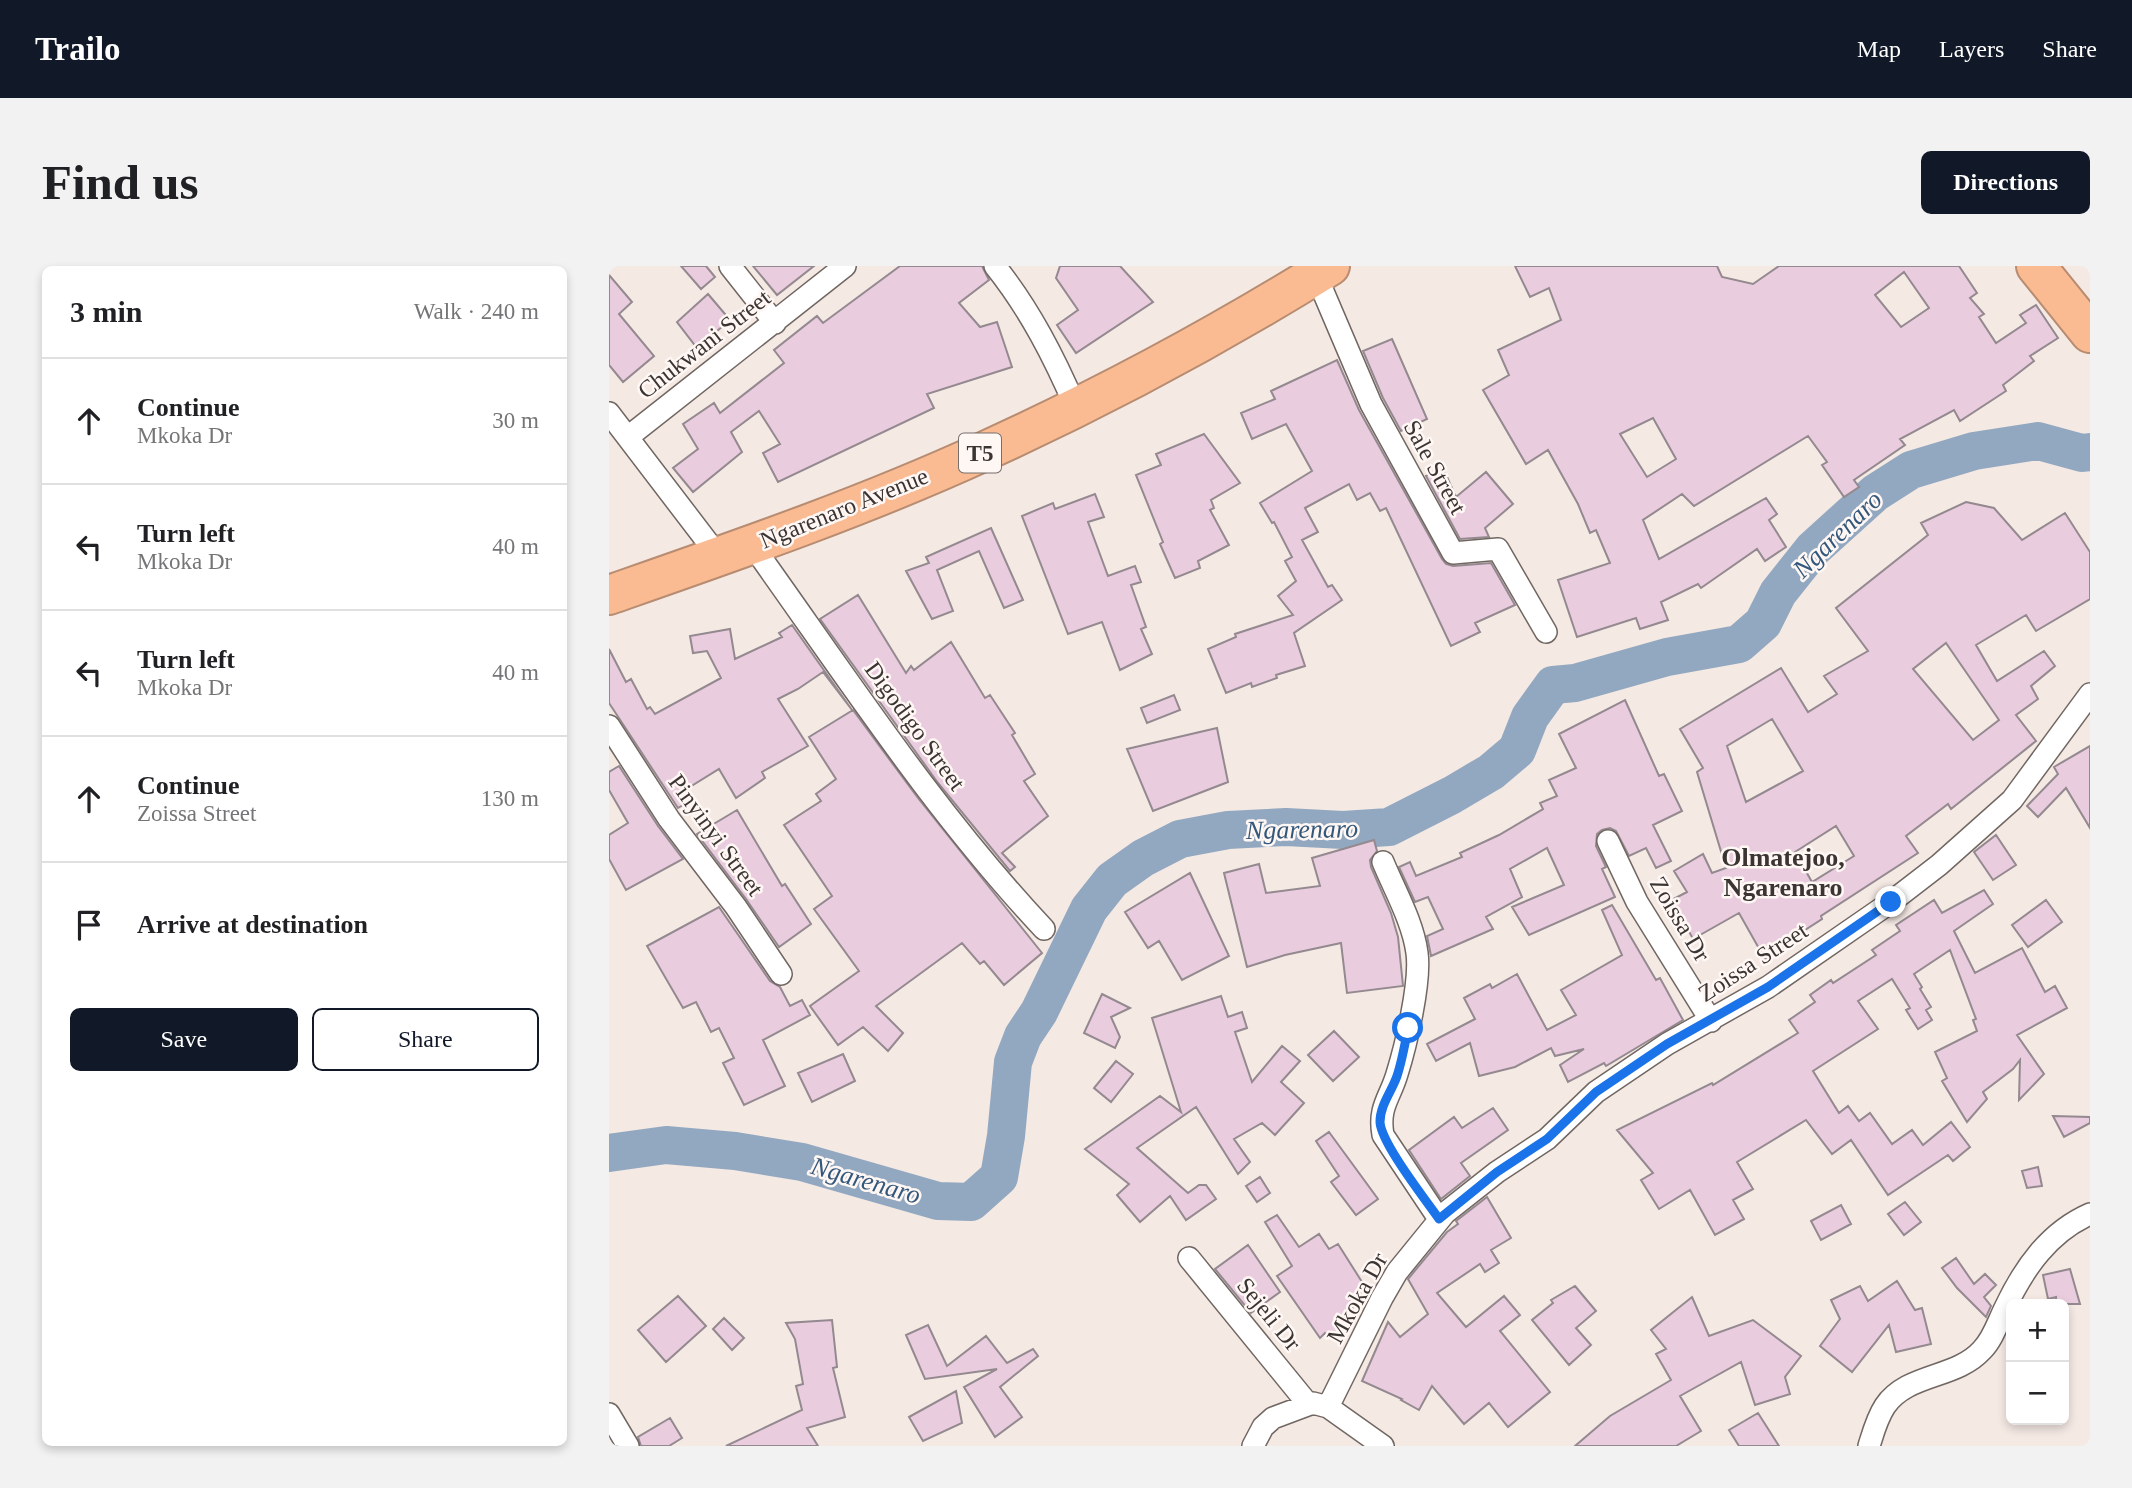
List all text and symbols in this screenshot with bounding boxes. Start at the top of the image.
text: Trailo [35,31,121,67]
text: Map [1857,36,1901,62]
text: Layers [1939,36,2004,62]
text: Share [2042,36,2097,62]
button: Directions [1921,151,2090,214]
text: Find us [42,155,199,210]
street label: Chukwani Street [633,284,776,404]
text: 3 min [70,295,143,328]
text: Walk · 240 m [414,299,539,324]
text: Continue [137,393,240,422]
icon: ahead [70,402,108,440]
text: 30 m [492,408,539,433]
street label: Sale Street [1399,416,1472,519]
text: Mkoka Dr [137,423,232,448]
road number: T5 [959,434,1001,472]
street label: Ngarenaro Avenue [756,462,932,554]
water label: Ngarenaro [1786,485,1888,584]
text: Turn left [137,519,235,548]
icon: left [70,528,108,566]
text: 40 m [492,534,539,559]
text: Mkoka Dr [137,549,232,574]
text: Turn left [137,645,235,674]
icon: left [70,654,108,692]
street label: Digodigo Street [860,657,971,796]
text: 40 m [492,660,539,685]
text: Mkoka Dr [137,675,232,700]
street label: Pinyinyi Street [663,769,769,901]
text: Continue [137,771,240,800]
icon: ahead [70,780,108,818]
text: 130 m [481,786,539,811]
text: Zoissa Street [137,801,256,826]
water label: Ngarenaro [1245,814,1358,845]
district label: Olmatejoo, Ngarenaro [1721,843,1845,902]
street label: Zoissa Dr [1645,872,1715,966]
route end [1875,886,1906,917]
icon: arrive [70,906,108,944]
text: Arrive at destination [137,910,368,939]
street label: Zoissa Street [1694,917,1813,1007]
button: Save [70,1008,298,1071]
button: Share [312,1008,539,1071]
route start [1392,1012,1423,1043]
water label: Ngarenaro [807,1151,924,1210]
street label: Mkoka Dr [1322,1248,1392,1348]
street label: Sejeli Dr [1232,1272,1306,1356]
map controls [2006,1299,2069,1425]
button: + [2006,1299,2069,1362]
button: − [2006,1362,2069,1425]

